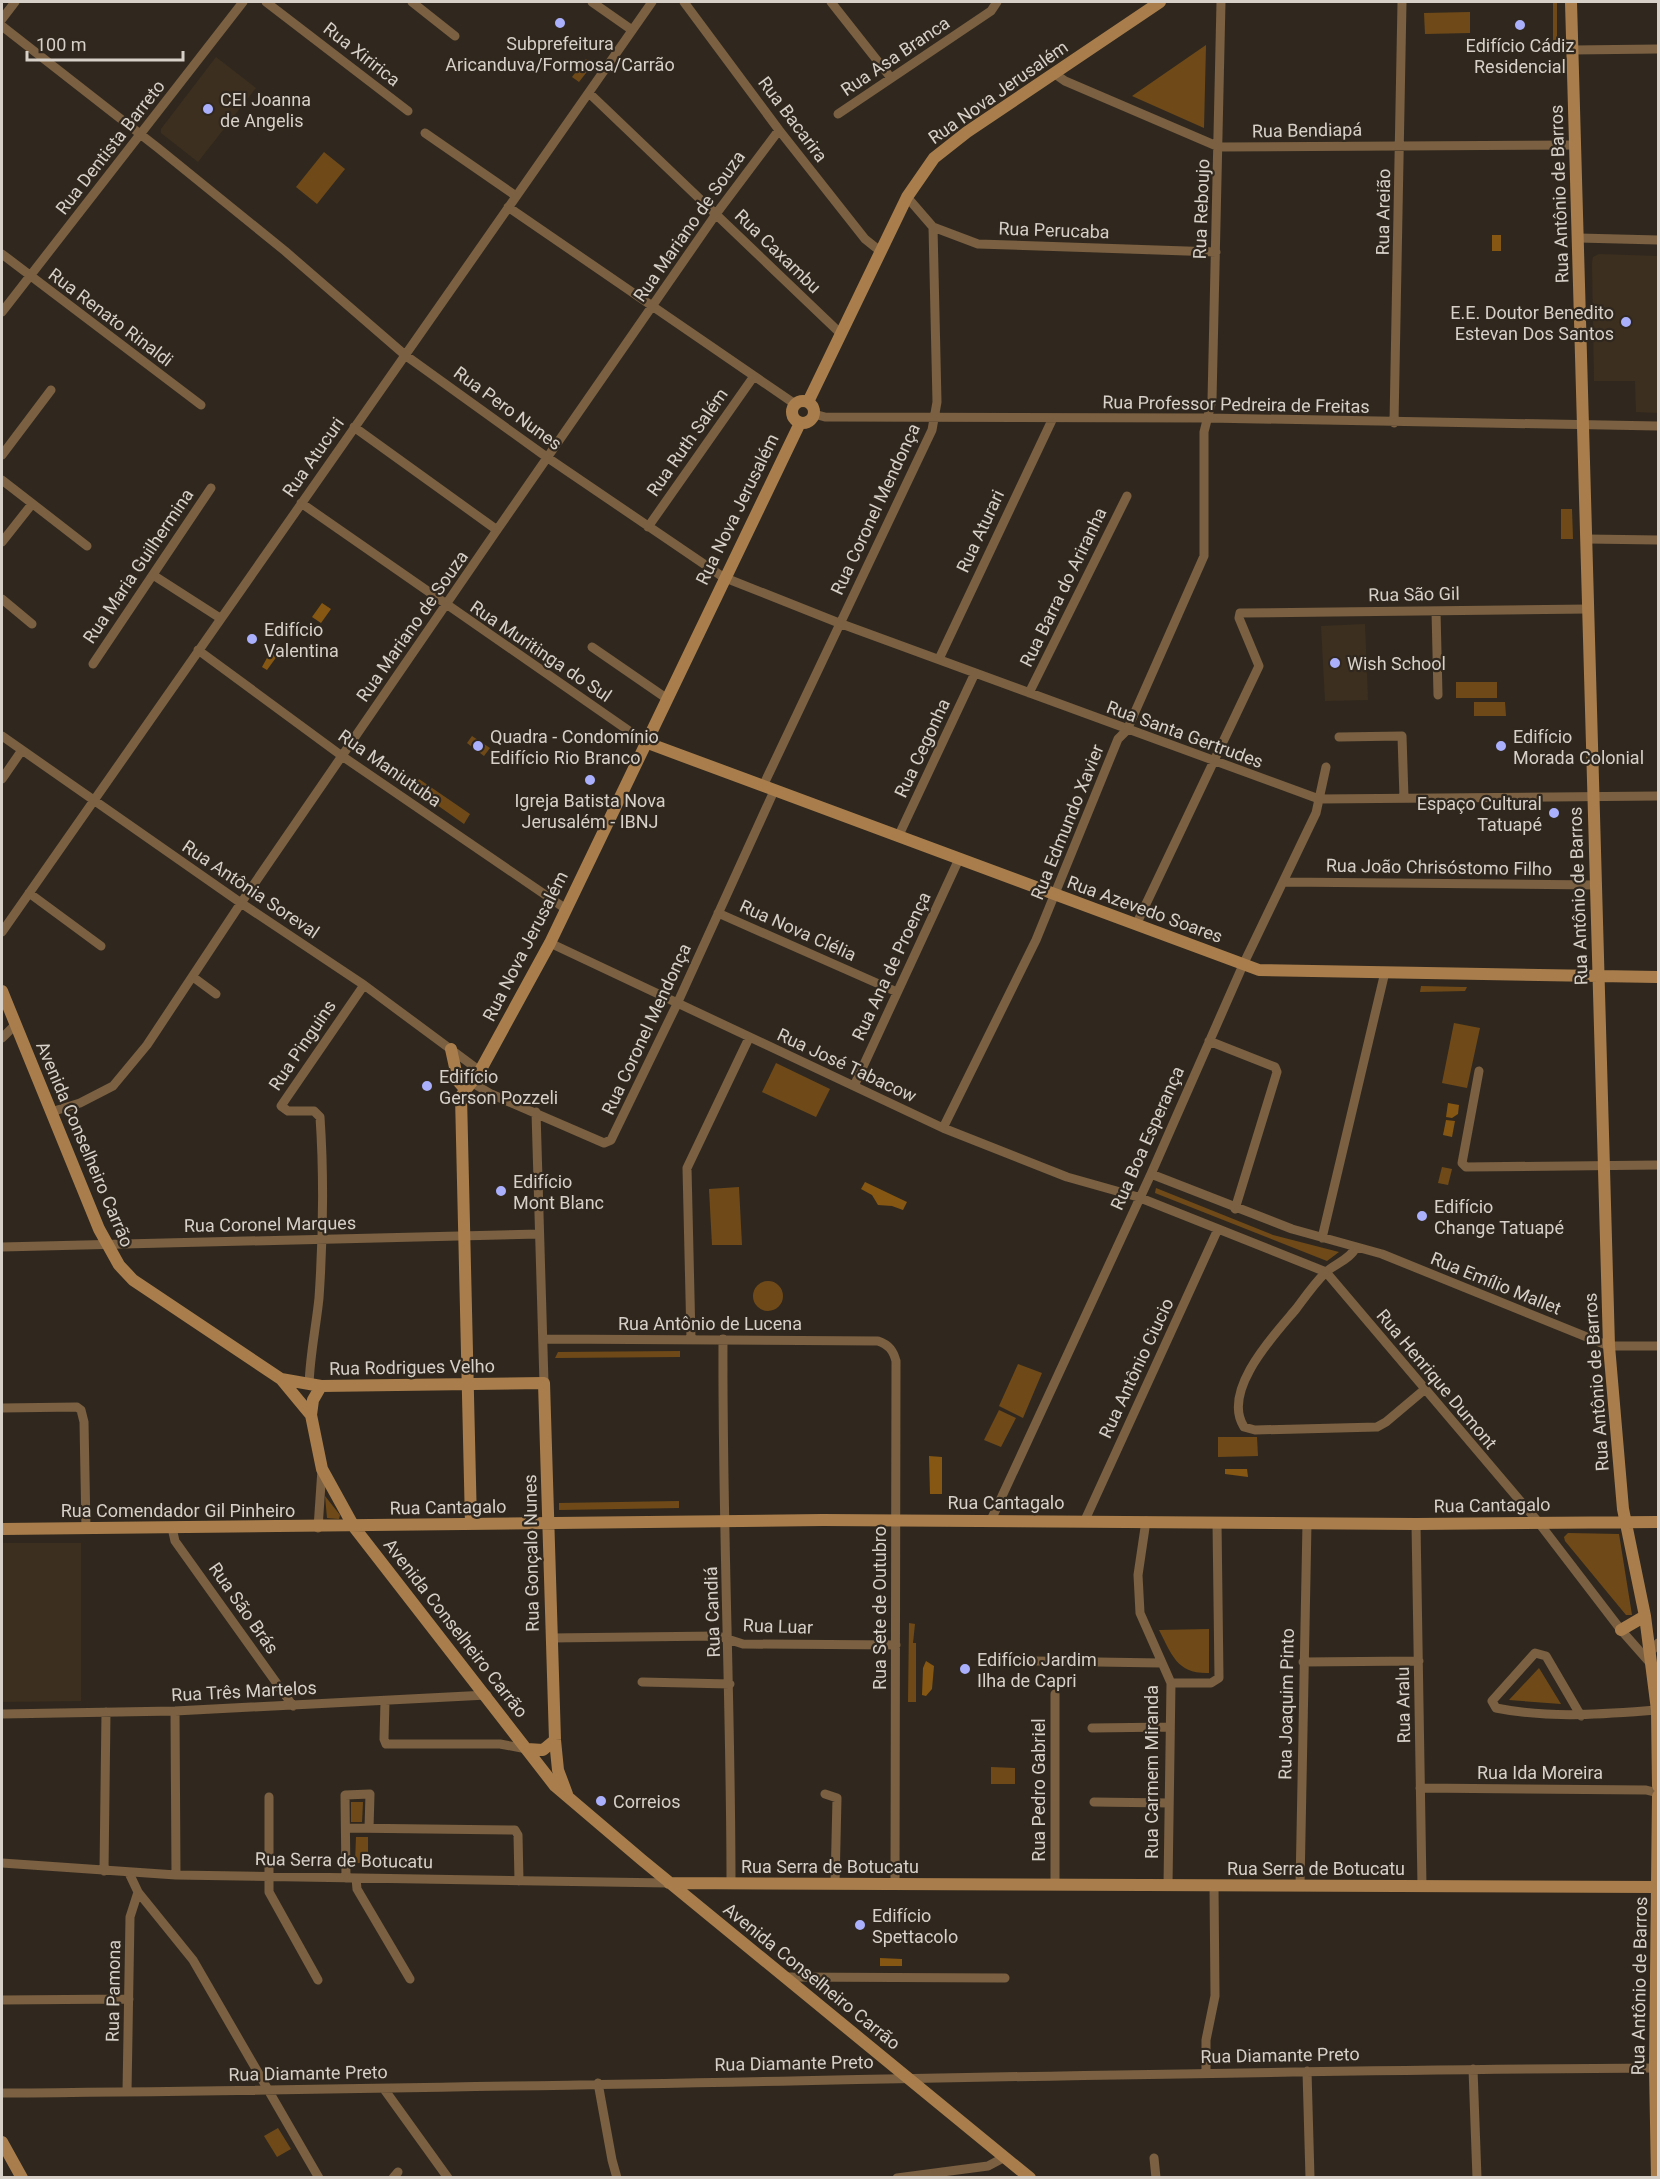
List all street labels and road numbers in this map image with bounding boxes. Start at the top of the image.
street label: Rua Asa Branca [837,12,953,100]
street label: Rua Xiririca [320,18,404,90]
street label: Rua Nova Jerusalém [924,36,1072,148]
street label: Rua Bacarira [754,72,832,166]
street label: Rua Dentista Barreto [51,76,169,218]
street label: Rua Antônio de Barros [1545,104,1573,284]
street label: Rua Bendiapá [1252,119,1362,141]
street label: Rua Mariano de Souza [629,146,749,306]
street label: Rua Reboujo [1189,158,1213,260]
street label: Rua Areião [1372,168,1394,256]
street label: Rua Caxambu [731,205,825,297]
street label: Rua Perucaba [998,218,1110,242]
street label: Rua Renato Rinaldi [45,263,177,371]
street label: Rua Pero Nunes [450,362,566,454]
street label: Rua Ruth Salém [642,384,732,500]
street label: Rua Professor Pedreira de Freitas [1102,391,1370,417]
street label: Rua Atucuri [278,413,348,501]
street label: Rua Coronel Mendonça [826,420,924,598]
street label: Rua Nova Jerusalém [691,430,783,588]
street label: Rua Maria Guilhermina [78,485,198,647]
street label: Rua Aturari [952,486,1008,576]
street label: Rua Barra do Ariranha [1015,504,1111,670]
street label: Rua Mariano de Souza [352,546,472,706]
street label: Rua São Gil [1368,583,1460,605]
street label: Rua Muritinga do Sul [466,596,616,706]
street label: Rua Cegonha [890,695,954,801]
street label: Rua Santa Gertrudes [1104,696,1266,772]
street label: Rua Maniutuba [335,725,445,811]
street label: Rua Edmundo Xavier [1026,741,1108,903]
street label: Rua Antônio de Barros [1564,806,1592,986]
street label: Rua Antônia Soreval [179,835,323,943]
street label: Rua João Chrisóstomo Filho [1326,855,1552,879]
street label: Rua Nova Jerusalém [478,868,572,1024]
street label: Rua Azevedo Soares [1064,871,1226,947]
street label: Rua Ana de Proença [847,888,935,1044]
street label: Rua Nova Clélia [737,895,859,965]
street label: Rua Coronel Mendonça [597,940,695,1118]
street label: Rua Pinguins [264,996,340,1094]
street label: Rua José Tabacow [774,1024,920,1107]
street label: Avenida Conselheiro Carrão [32,1038,138,1250]
street label: Rua Boa Esperança [1106,1063,1188,1213]
street label: Rua Coronel Marques [184,1212,356,1236]
street label: Rua Emílio Mallet [1428,1247,1564,1319]
street label: Rua Antônio de Barros [1579,1292,1613,1472]
street label: Rua Antônio Ciucio [1094,1295,1178,1441]
street label: Rua Henrique Dumont [1372,1305,1502,1453]
street label: Rua Antônio de Lucena [618,1313,802,1334]
street label: Rua Rodrigues Velho [329,1355,495,1379]
street label: Rua Gonçalo Nunes [519,1474,543,1632]
street label: Rua Cantagalo [948,1492,1064,1513]
street label: Rua Cantagalo [1433,1493,1551,1517]
street label: Rua Cantagalo [389,1495,507,1519]
street label: Rua Comendador Gil Pinheiro [61,1500,295,1521]
street label: Rua Sete de Outubro [869,1526,890,1690]
street label: Avenida Conselheiro Carrão [380,1534,532,1722]
street label: Rua São Brás [205,1558,283,1658]
street label: Rua Candiá [700,1566,724,1658]
street label: Rua Luar [742,1614,814,1638]
street label: Rua Joaquim Pinto [1274,1628,1298,1780]
street label: Rua Aralu [1392,1666,1414,1744]
street label: Rua Três Martelos [171,1677,317,1705]
street label: Rua Carmem Miranda [1141,1685,1162,1859]
street label: Rua Pedro Gabriel [1028,1718,1049,1862]
street label: Rua Ida Moreira [1477,1762,1603,1783]
street label: Rua Serra de Botucatu [255,1848,433,1872]
street label: Rua Serra de Botucatu [741,1856,919,1877]
street label: Rua Serra de Botucatu [1227,1858,1405,1879]
street label: Rua Antônio de Barros [1627,1896,1651,2076]
street label: Avenida Conselheiro Carrão [719,1898,905,2054]
street label: Rua Pamona [102,1940,124,2042]
street label: Rua Diamante Preto [1200,2043,1360,2067]
street label: Rua Diamante Preto [714,2051,874,2075]
street label: Rua Diamante Preto [228,2061,388,2085]

